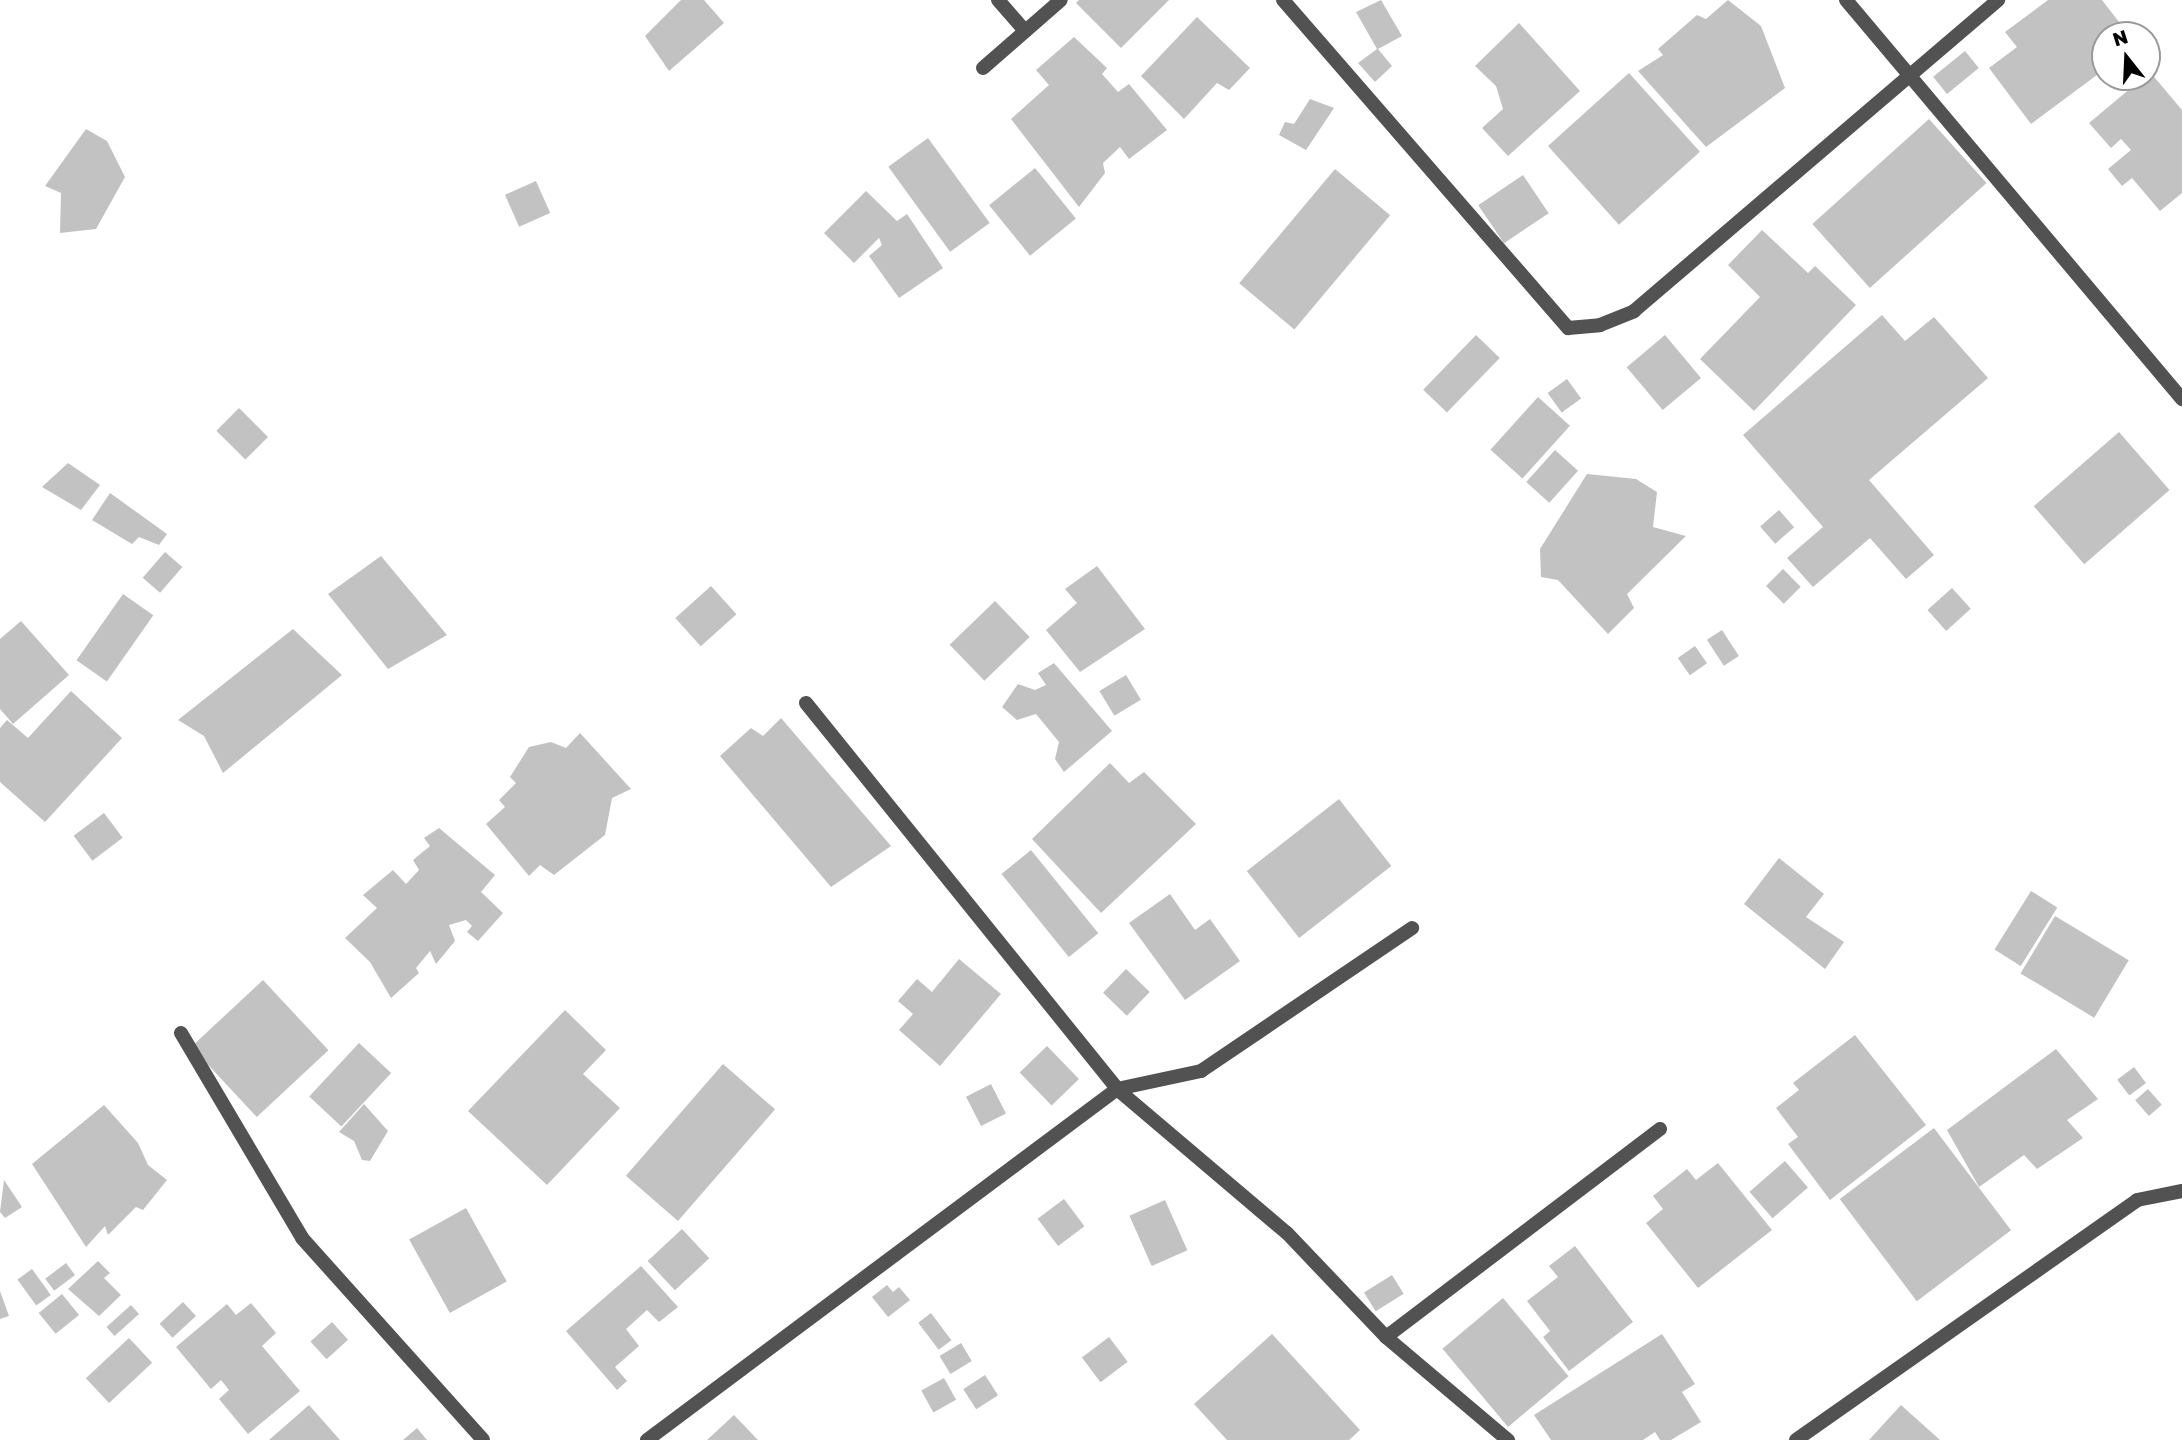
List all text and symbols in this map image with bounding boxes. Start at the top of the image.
north arrow [2091,21,2161,91]
text: N [2110,24,2130,51]

